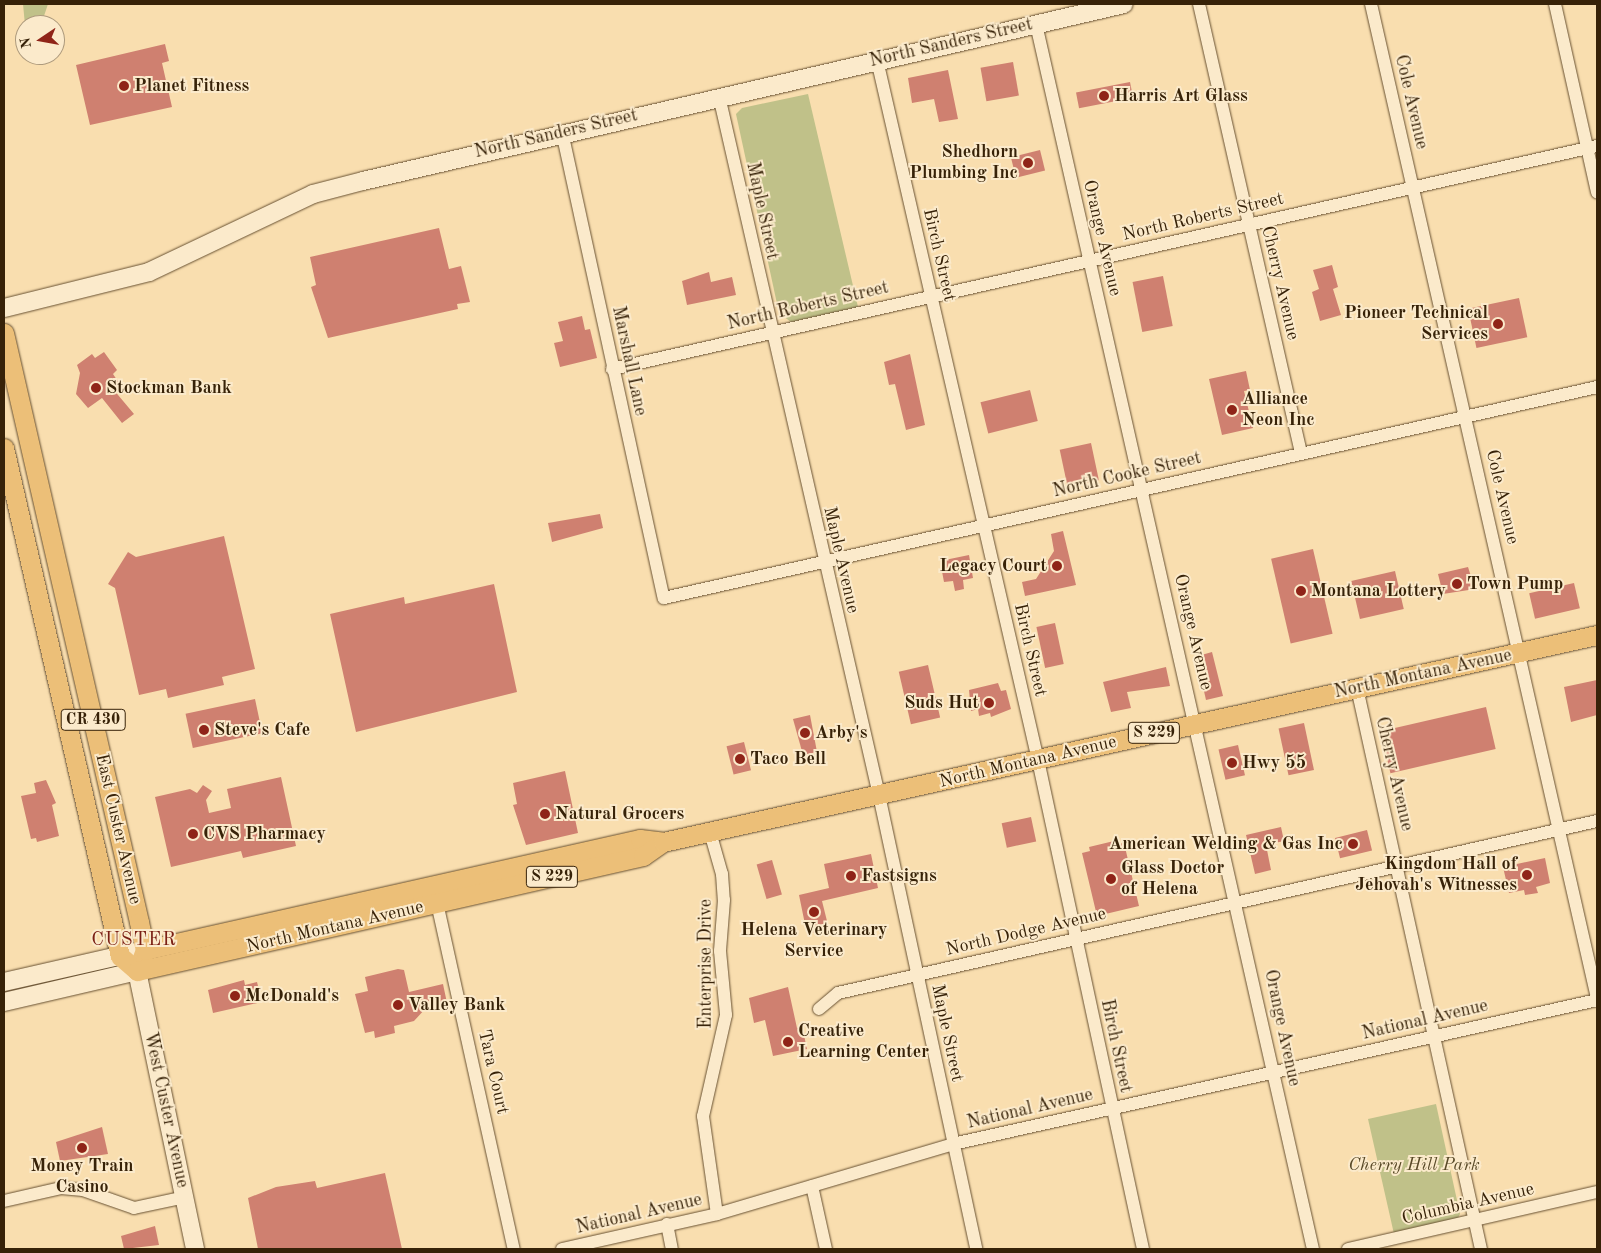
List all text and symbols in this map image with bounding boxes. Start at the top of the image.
street label: North Sanders Street [867,14,1035,72]
north arrow [15,15,65,65]
text: N [18,36,34,50]
street label: Cole Avenue [1390,53,1432,151]
place label: Planet Fitness [134,75,249,97]
marker: Planet Fitness [118,80,130,92]
place label: Harris Art Glass [1114,85,1248,107]
marker: Harris Art Glass [1098,90,1110,102]
street label: North Sanders Street [472,105,640,163]
place label: Shedhorn Plumbing Inc [909,142,1018,184]
marker: Shedhorn Plumbing Inc [1022,157,1034,169]
street label: Maple Street [741,160,783,262]
street label: Orange Avenue [1078,178,1126,298]
street label: North Roberts Street [1120,188,1286,246]
street label: Birch Street [918,206,960,304]
street label: Cherry Avenue [1256,224,1304,342]
street label: North Roberts Street [725,277,891,335]
place label: Pioneer Technical Services [1344,303,1488,346]
street label: Marshall Lane [607,304,651,418]
marker: Pioneer Technical Services [1492,318,1504,330]
place label: Stockman Bank [106,377,232,399]
marker: Stockman Bank [90,382,102,394]
place label: Alliance Neon Inc [1242,389,1315,432]
marker: Alliance Neon Inc [1226,404,1238,416]
street label: North Cooke Street [1051,447,1203,503]
street label: Cole Avenue [1481,448,1523,546]
street label: Maple Avenue [818,505,864,615]
place label: Legacy Court [939,555,1047,577]
marker: Legacy Court [1051,560,1063,572]
street label: Orange Avenue [1169,572,1217,692]
place label: Town Pump [1467,573,1563,595]
marker: Town Pump [1451,578,1463,590]
place label: Montana Lottery [1311,580,1446,602]
marker: Montana Lottery [1295,585,1307,597]
street label: Birch Street [1009,601,1051,699]
street label: North Montana Avenue [1332,645,1514,703]
place label: Suds Hut [904,692,979,714]
marker: Suds Hut [983,697,995,709]
road number: CR 430 [61,706,126,734]
street label: Cherry Avenue [1370,715,1418,833]
place label: Steve's Cafe [214,719,310,741]
road number: S 229 [1128,720,1180,746]
place label: Arby's [815,722,867,744]
marker: Steve's Cafe [198,724,210,736]
marker: Arby's [799,727,811,739]
street label: North Montana Avenue [937,731,1119,793]
place label: Taco Bell [750,748,826,770]
street label: East Custer Avenue [90,751,146,907]
place label: Hwy 55 [1242,752,1306,774]
marker: Taco Bell [734,753,746,765]
marker: Hwy 55 [1226,757,1238,769]
place label: Natural Grocers [555,803,684,825]
marker: Natural Grocers [539,808,551,820]
place label: CVS Pharmacy [203,823,326,845]
marker: CVS Pharmacy [187,828,199,840]
place label: American Welding & Gas Inc [1109,833,1343,855]
marker: American Welding & Gas Inc [1347,838,1359,850]
place label: Kingdom Hall of Jehovah's Witnesses [1355,854,1517,896]
place label: Glass Doctor of Helena [1121,858,1224,901]
road number: S 229 [526,864,578,890]
place label: Fastsigns [861,865,937,887]
marker: Kingdom Hall of Jehovah's Witnesses [1521,869,1533,881]
marker: Fastsigns [845,870,857,882]
marker: Glass Doctor of Helena [1105,873,1117,885]
street label: North Montana Avenue [244,896,426,958]
street label: Enterprise Drive [695,899,717,1029]
street label: North Dodge Avenue [944,903,1108,961]
marker: Helena Veterinary Service [808,906,820,918]
place label: Helena Veterinary Service [741,920,887,962]
district label: CUSTER [90,930,178,952]
street label: Orange Avenue [1259,968,1305,1088]
street label: Maple Street [926,982,968,1084]
place label: McDonald's [245,985,339,1007]
marker: McDonald's [229,990,241,1002]
place label: Valley Bank [408,994,505,1016]
street label: National Avenue [1360,995,1490,1045]
street label: Birch Street [1096,997,1136,1095]
marker: Valley Bank [392,999,404,1011]
place label: Creative Learning Center [798,1021,929,1064]
street label: Tara Court [473,1027,513,1117]
street label: West Custer Avenue [139,1030,193,1190]
marker: Creative Learning Center [782,1036,794,1048]
street label: National Avenue [965,1084,1095,1134]
marker: Money Train Casino [76,1142,88,1154]
park label: Cherry Hill Park [1348,1154,1480,1176]
place label: Money Train Casino [30,1156,134,1198]
street label: Columbia Avenue [1400,1178,1536,1230]
street label: National Avenue [574,1189,704,1239]

